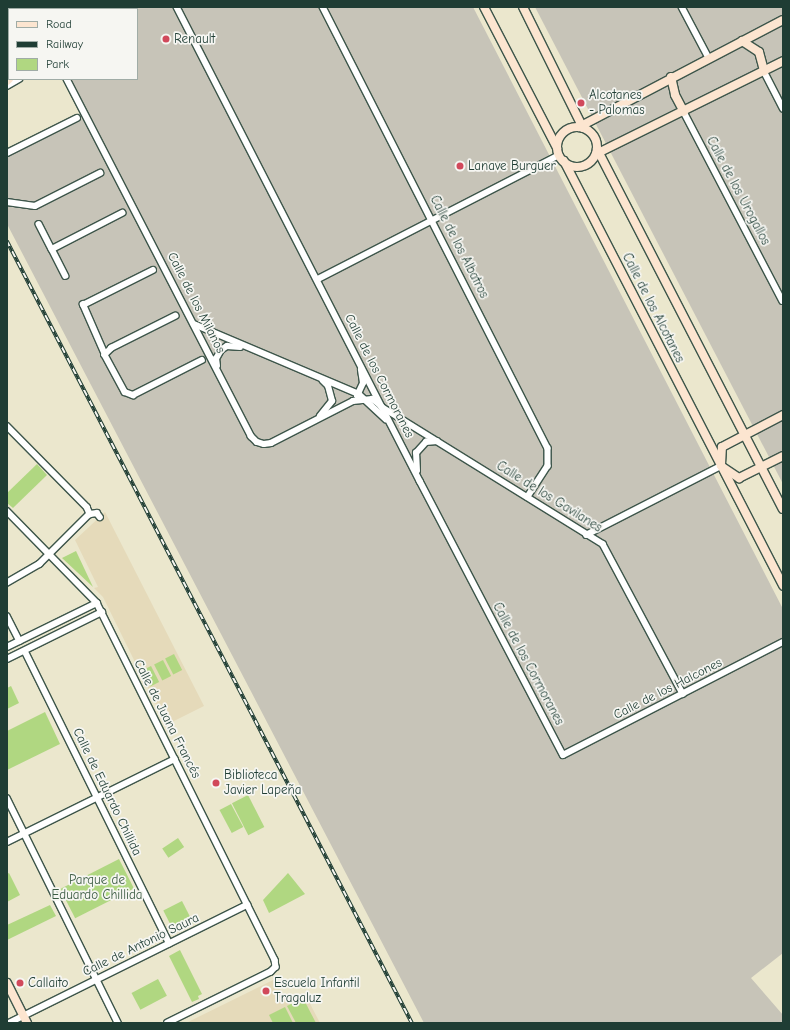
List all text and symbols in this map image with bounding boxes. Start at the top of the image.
legend [8,8,138,80]
text: Road [46,17,72,31]
place label: Renault [174,31,215,47]
marker: Renault [161,34,171,44]
text: Railway [46,37,83,51]
text: Park [46,57,69,71]
place label: Alcotanes - Palomas [589,88,645,119]
marker: Alcotanes - Palomas [576,98,586,108]
street label: Calle de los Urogallos [703,134,773,248]
place label: Lanave Burguer [468,158,556,174]
marker: Lanave Burguer [455,161,465,171]
street label: Calle de los Albatros [426,193,492,301]
street label: Calle de los Milanos [164,250,228,356]
street label: Calle de los Alcotanes [619,251,687,365]
street label: Calle de los Cormoranes [341,312,417,440]
street label: Calle de los Gavilanes [493,458,605,536]
street label: Calle de los Cormoranes [489,600,567,728]
street label: Calle de los Halcones [611,655,725,723]
street label: Calle de Juana Francés [130,657,204,781]
street label: Calle de Eduardo Chillida [69,726,145,858]
place label: Biblioteca Javier Lapeña [224,768,301,799]
marker: Biblioteca Javier Lapeña [211,778,221,788]
park label: Parque de Eduardo Chillida [51,873,143,904]
street label: Calle de Antonio Saura [80,910,202,980]
place label: Callaito [28,975,68,991]
place label: Escuela Infantil Tragaluz [274,976,360,1007]
marker: Callaito [15,978,25,988]
marker: Escuela Infantil Tragaluz [261,986,271,996]

